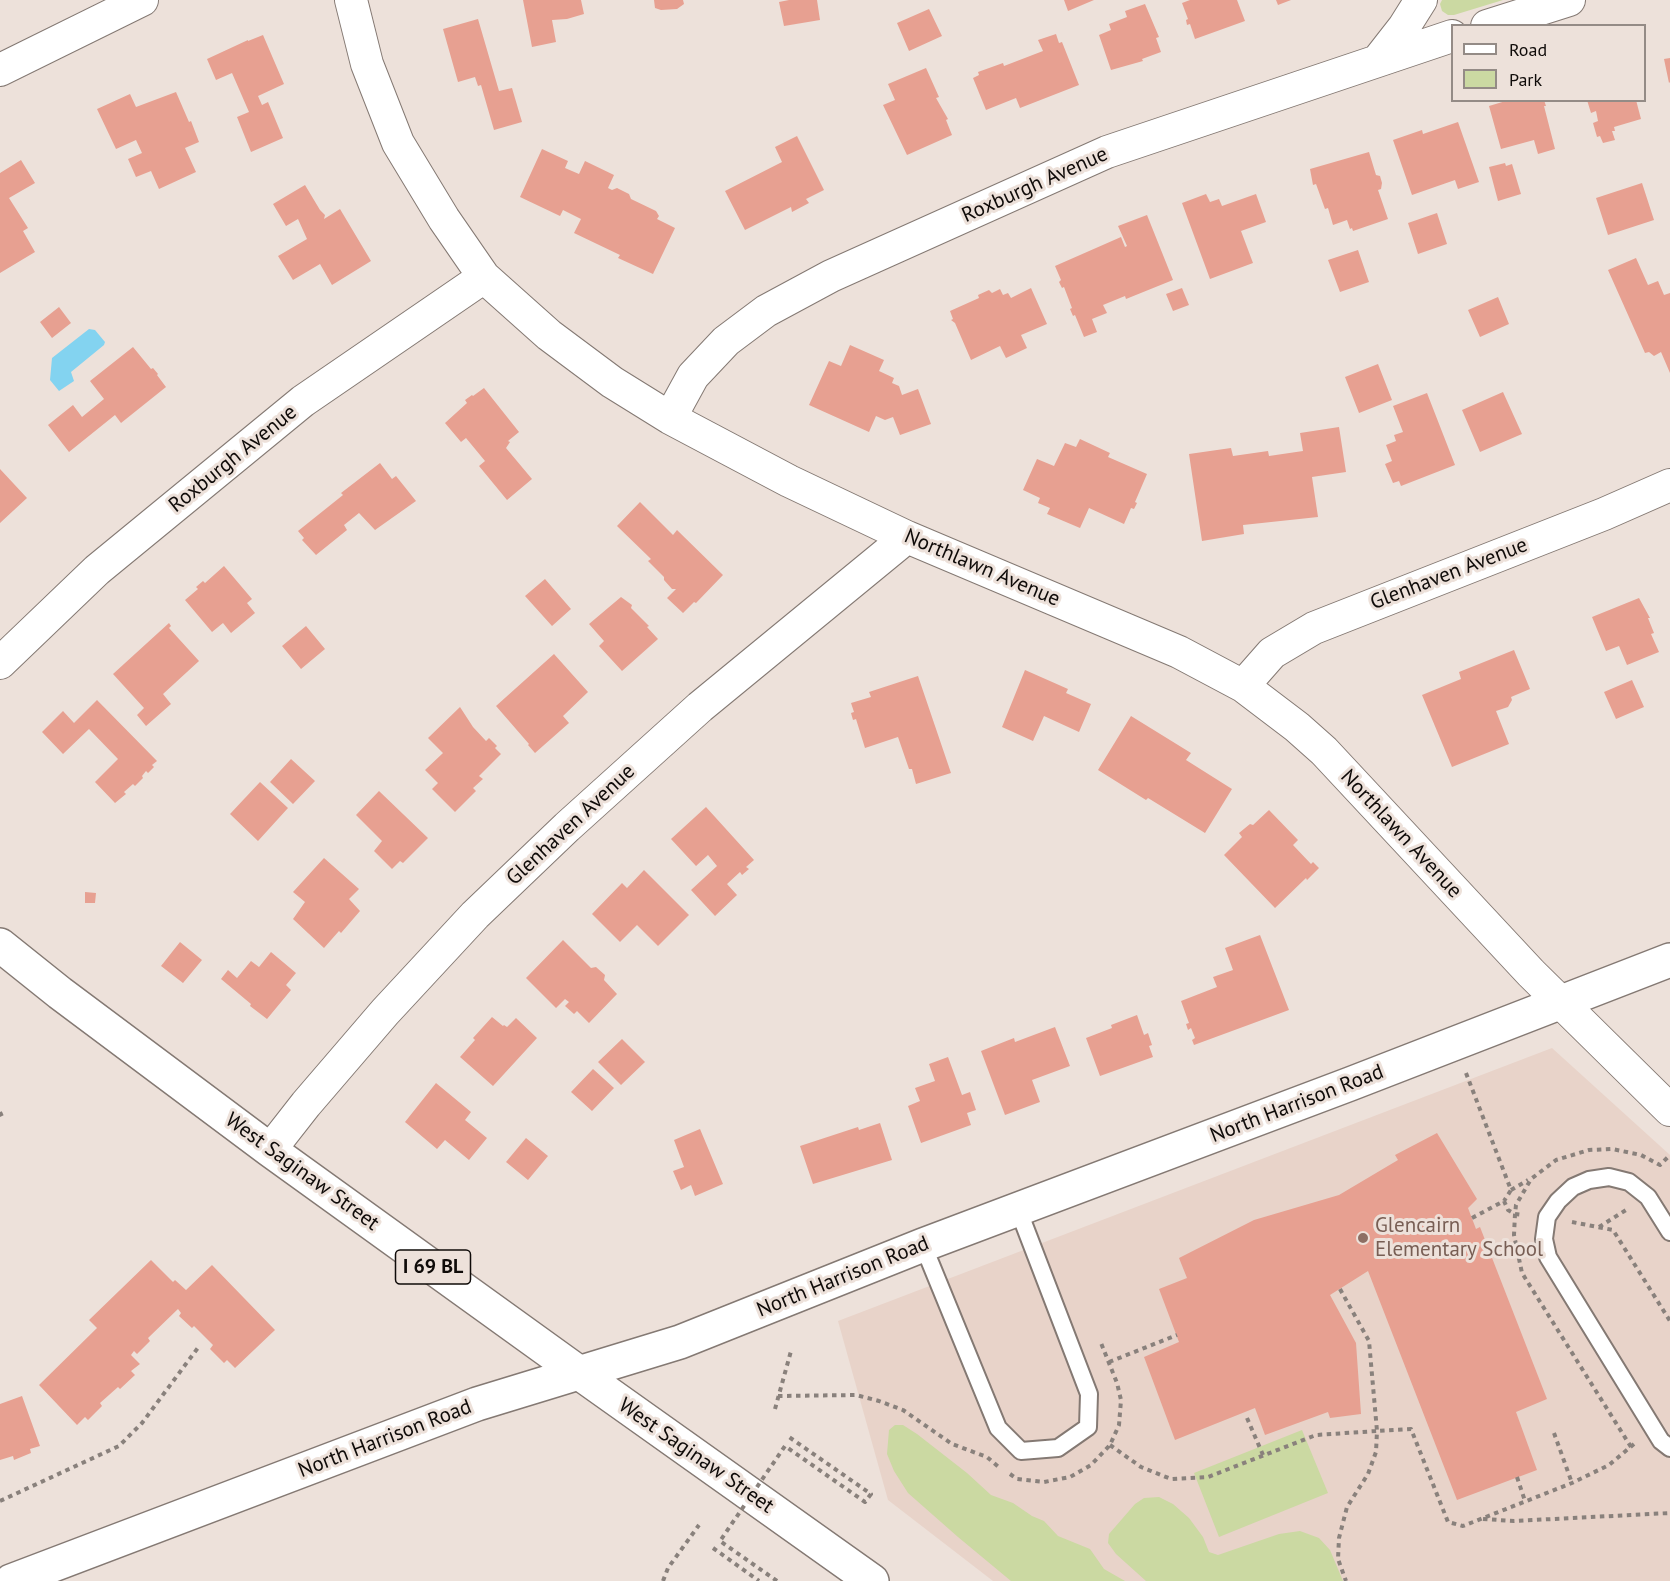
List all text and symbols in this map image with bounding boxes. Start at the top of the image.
legend [1451,24,1646,102]
text: Road [1509,38,1547,61]
text: Park [1509,68,1542,91]
street label: Roxburgh Avenue [958,142,1112,228]
street label: Roxburgh Avenue [164,400,302,518]
street label: Northlawn Avenue [900,524,1064,612]
street label: Glenhaven Avenue [1367,532,1531,616]
street label: Glenhaven Avenue [502,759,640,891]
street label: Northlawn Avenue [1335,765,1467,903]
street label: North Harrison Road [1207,1059,1387,1149]
street label: West Saginaw Street [220,1108,384,1236]
place label: Glencairn Elementary School [1375,1213,1543,1263]
street label: North Harrison Road [753,1231,933,1323]
marker: Glencairn Elementary School [1356,1231,1370,1245]
road number: I 69 BL [396,1250,470,1284]
street label: West Saginaw Street [613,1393,779,1519]
street label: North Harrison Road [295,1394,475,1484]

